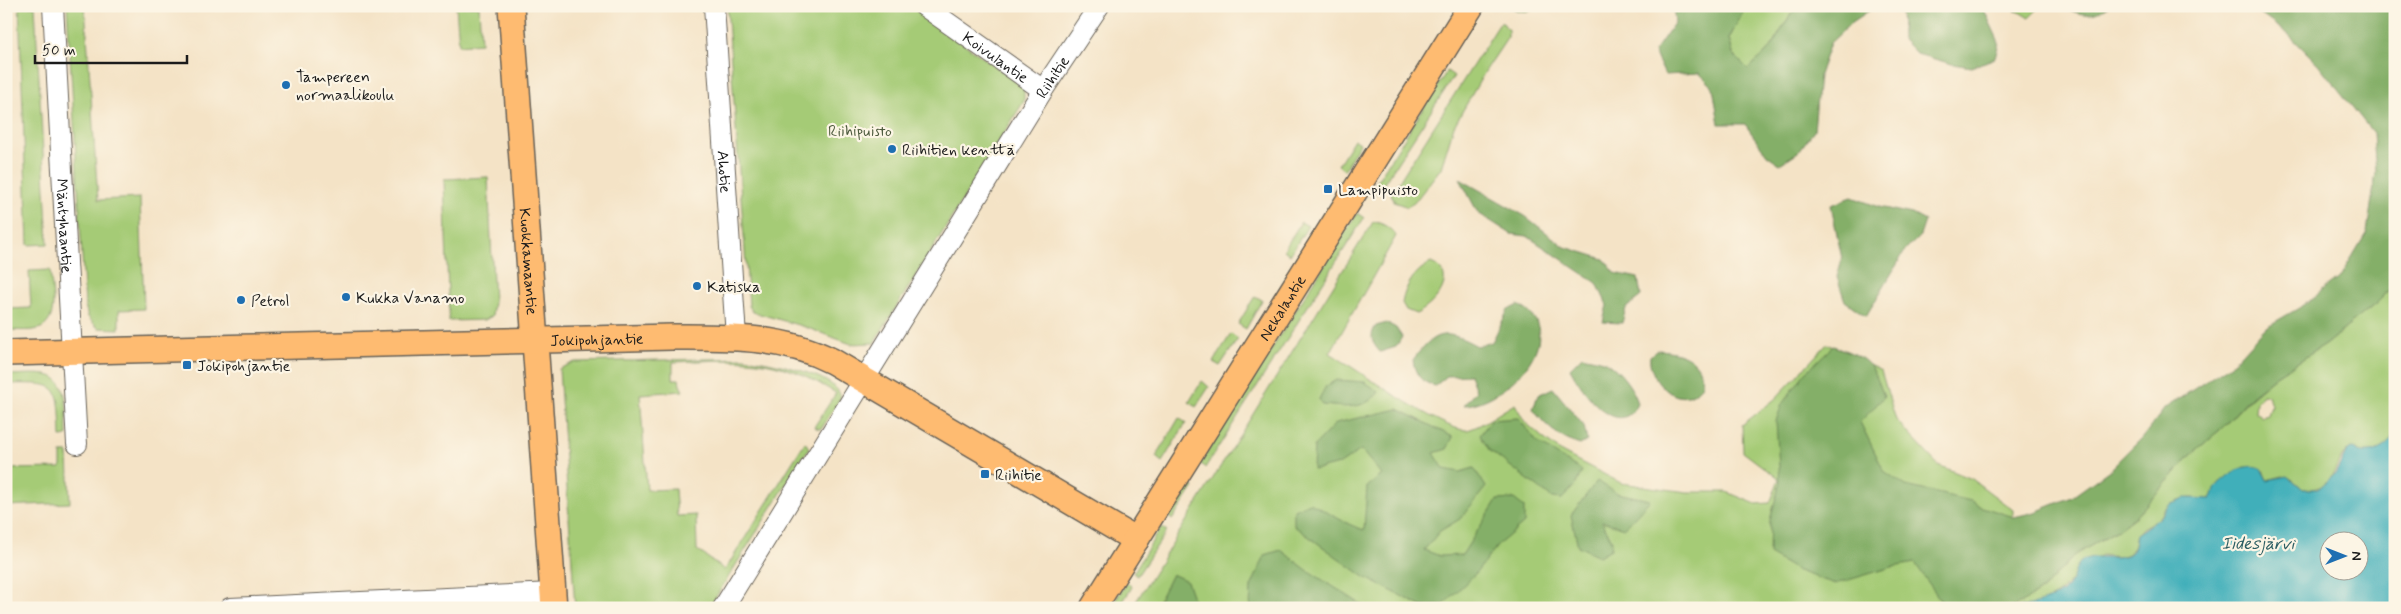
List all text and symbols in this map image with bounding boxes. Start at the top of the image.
street label: Koivulantie [958,27,1032,89]
scale bar [35,32,188,64]
text: 50 m [42,41,76,61]
street label: Riihitie [1031,52,1075,103]
place label: Tampereen normaalikoulu [296,67,395,106]
marker: Tampereen normaalikoulu [280,79,292,91]
park label: Riihipuisto [828,121,892,142]
place label: Riihitien kenttä [902,140,1015,161]
marker: Riihitien kenttä [886,143,898,155]
street label: Ahotie [712,150,735,194]
street label: Mäntyhaantie [50,178,77,274]
place label: Lampipuisto [1338,180,1418,201]
marker: Lampipuisto [1322,183,1334,195]
street label: Kuokkamaantie [513,207,542,316]
street label: Nekalantie [1254,271,1312,345]
place label: Katiska [707,277,761,298]
marker: Katiska [691,280,703,292]
place label: Kukka Vanamo [356,288,465,309]
place label: Petrol [251,291,289,312]
marker: Kukka Vanamo [340,291,352,303]
marker: Petrol [235,294,247,306]
street label: Jokipohjantie [550,329,644,352]
place label: Jokipohjantie [197,356,290,377]
marker: Jokipohjantie [181,359,193,371]
place label: Riihitie [995,465,1042,486]
marker: Riihitie [979,468,991,480]
water label: Iidesjärvi [2221,532,2297,556]
north arrow [2318,532,2368,582]
text: N [2347,551,2365,561]

